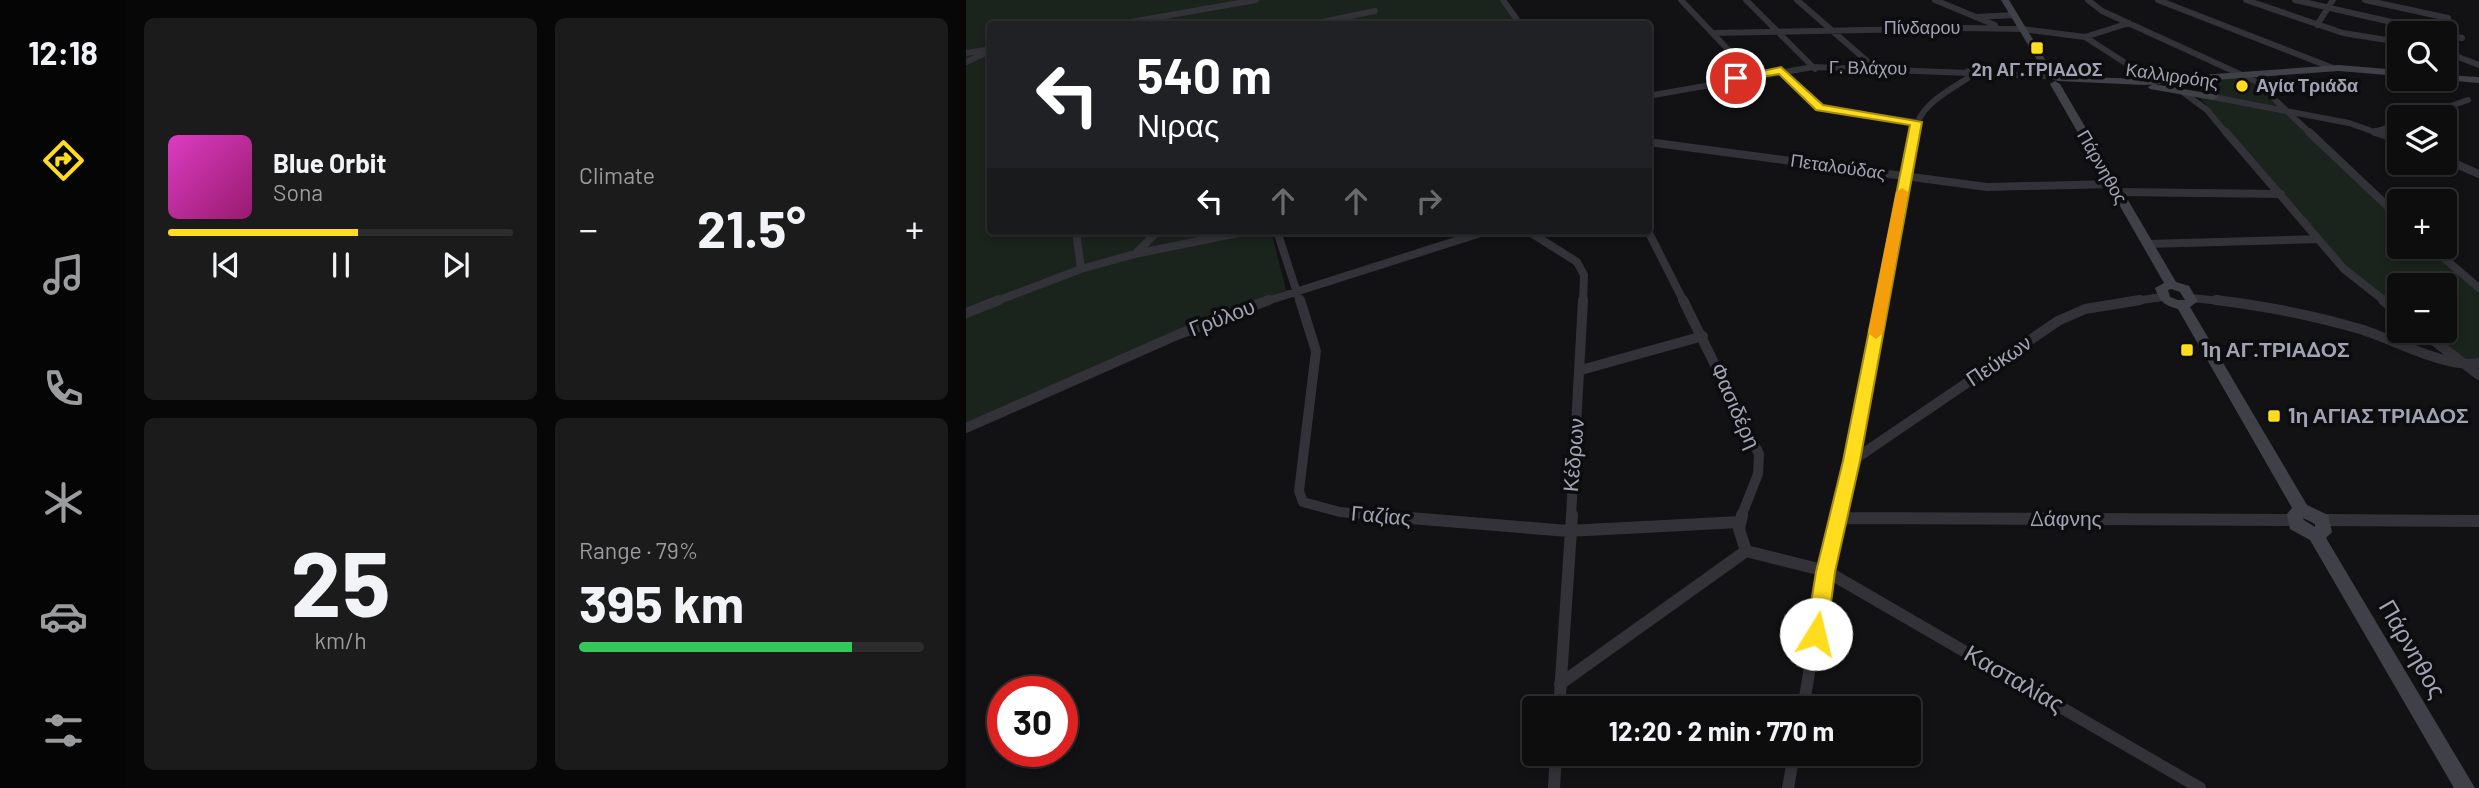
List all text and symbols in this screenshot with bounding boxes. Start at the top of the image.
street label: Πίνδαρου [1884,16,1960,38]
map controls [2387,21,2457,343]
button: search [2387,21,2457,91]
text: 12:18 [28,33,98,71]
marker: 2η ΑΓ.ΤΡΙΑΔΟΣ [2029,40,2045,56]
text: 540 m [1137,45,1272,104]
pin [1706,48,1766,108]
icon: left [1022,49,1113,140]
street label: Γ. Βλάχου [1829,55,1907,79]
place label: 2η ΑΓ.ΤΡΙΑΔΟΣ [1971,58,2103,80]
street label: Καλλιρρόης [2124,58,2220,92]
icon: arrive [1717,59,1755,97]
place label: Αγία Τριάδα [2256,74,2358,96]
marker: Αγία Τριάδα [2234,78,2250,94]
text: Νιρας [1137,105,1219,143]
button: layers [2387,105,2457,175]
street label: Πάρνηθος [2073,126,2133,208]
icon: directions [39,136,88,185]
text: Blue Orbit [273,147,386,178]
street label: Πεταλούδας [1789,148,1888,184]
text: Climate [579,161,655,189]
text: Sona [273,178,323,206]
icon: left [1191,182,1229,220]
icon: ahead [1264,182,1302,220]
icon: ahead [1337,182,1375,220]
icon: right [1410,182,1448,220]
button: + [2387,189,2457,259]
text: 21.5° [697,196,806,258]
text: − [579,205,598,251]
text: + [905,205,924,251]
icon: previous [207,246,245,284]
icon: pause [322,246,360,284]
icon: next [437,246,475,284]
icon: music [39,250,88,299]
button: − [2387,273,2457,343]
street label: Γρύλου [1185,293,1258,341]
street label: Πεύκων [1961,329,2035,391]
place label: 1η ΑΓ.ΤΡΙΑΔΟΣ [2201,336,2350,361]
marker: 1η ΑΓ.ΤΡΙΑΔΟΣ [2179,342,2195,358]
street label: Φασιδέρη [1706,359,1766,452]
icon: phone [39,364,88,413]
place label: 1η ΑΓΙΑΣ ΤΡΙΑΔΟΣ [2288,402,2469,427]
marker: 1η ΑΓΙΑΣ ΤΡΙΑΔΟΣ [2266,408,2282,424]
street label: Κέδρων [1557,417,1588,493]
icon: climate [39,478,88,527]
street label: Γαζίας [1350,499,1412,530]
street label: Δάφνης [2030,505,2102,530]
text: 25 [290,526,391,635]
text: Range · 79% [579,536,698,564]
text: 395 km [579,571,744,633]
icon: car [39,592,88,641]
street label: Πάρνηθος [2374,594,2453,702]
position arrow [1779,597,1853,671]
text: km/h [314,626,367,654]
street label: Κασταλίας [1960,638,2070,718]
speed limit sign: 30 [987,676,1078,767]
icon: filters [39,706,88,755]
text: 12:20 · 2 min · 770 m [1609,715,1834,746]

